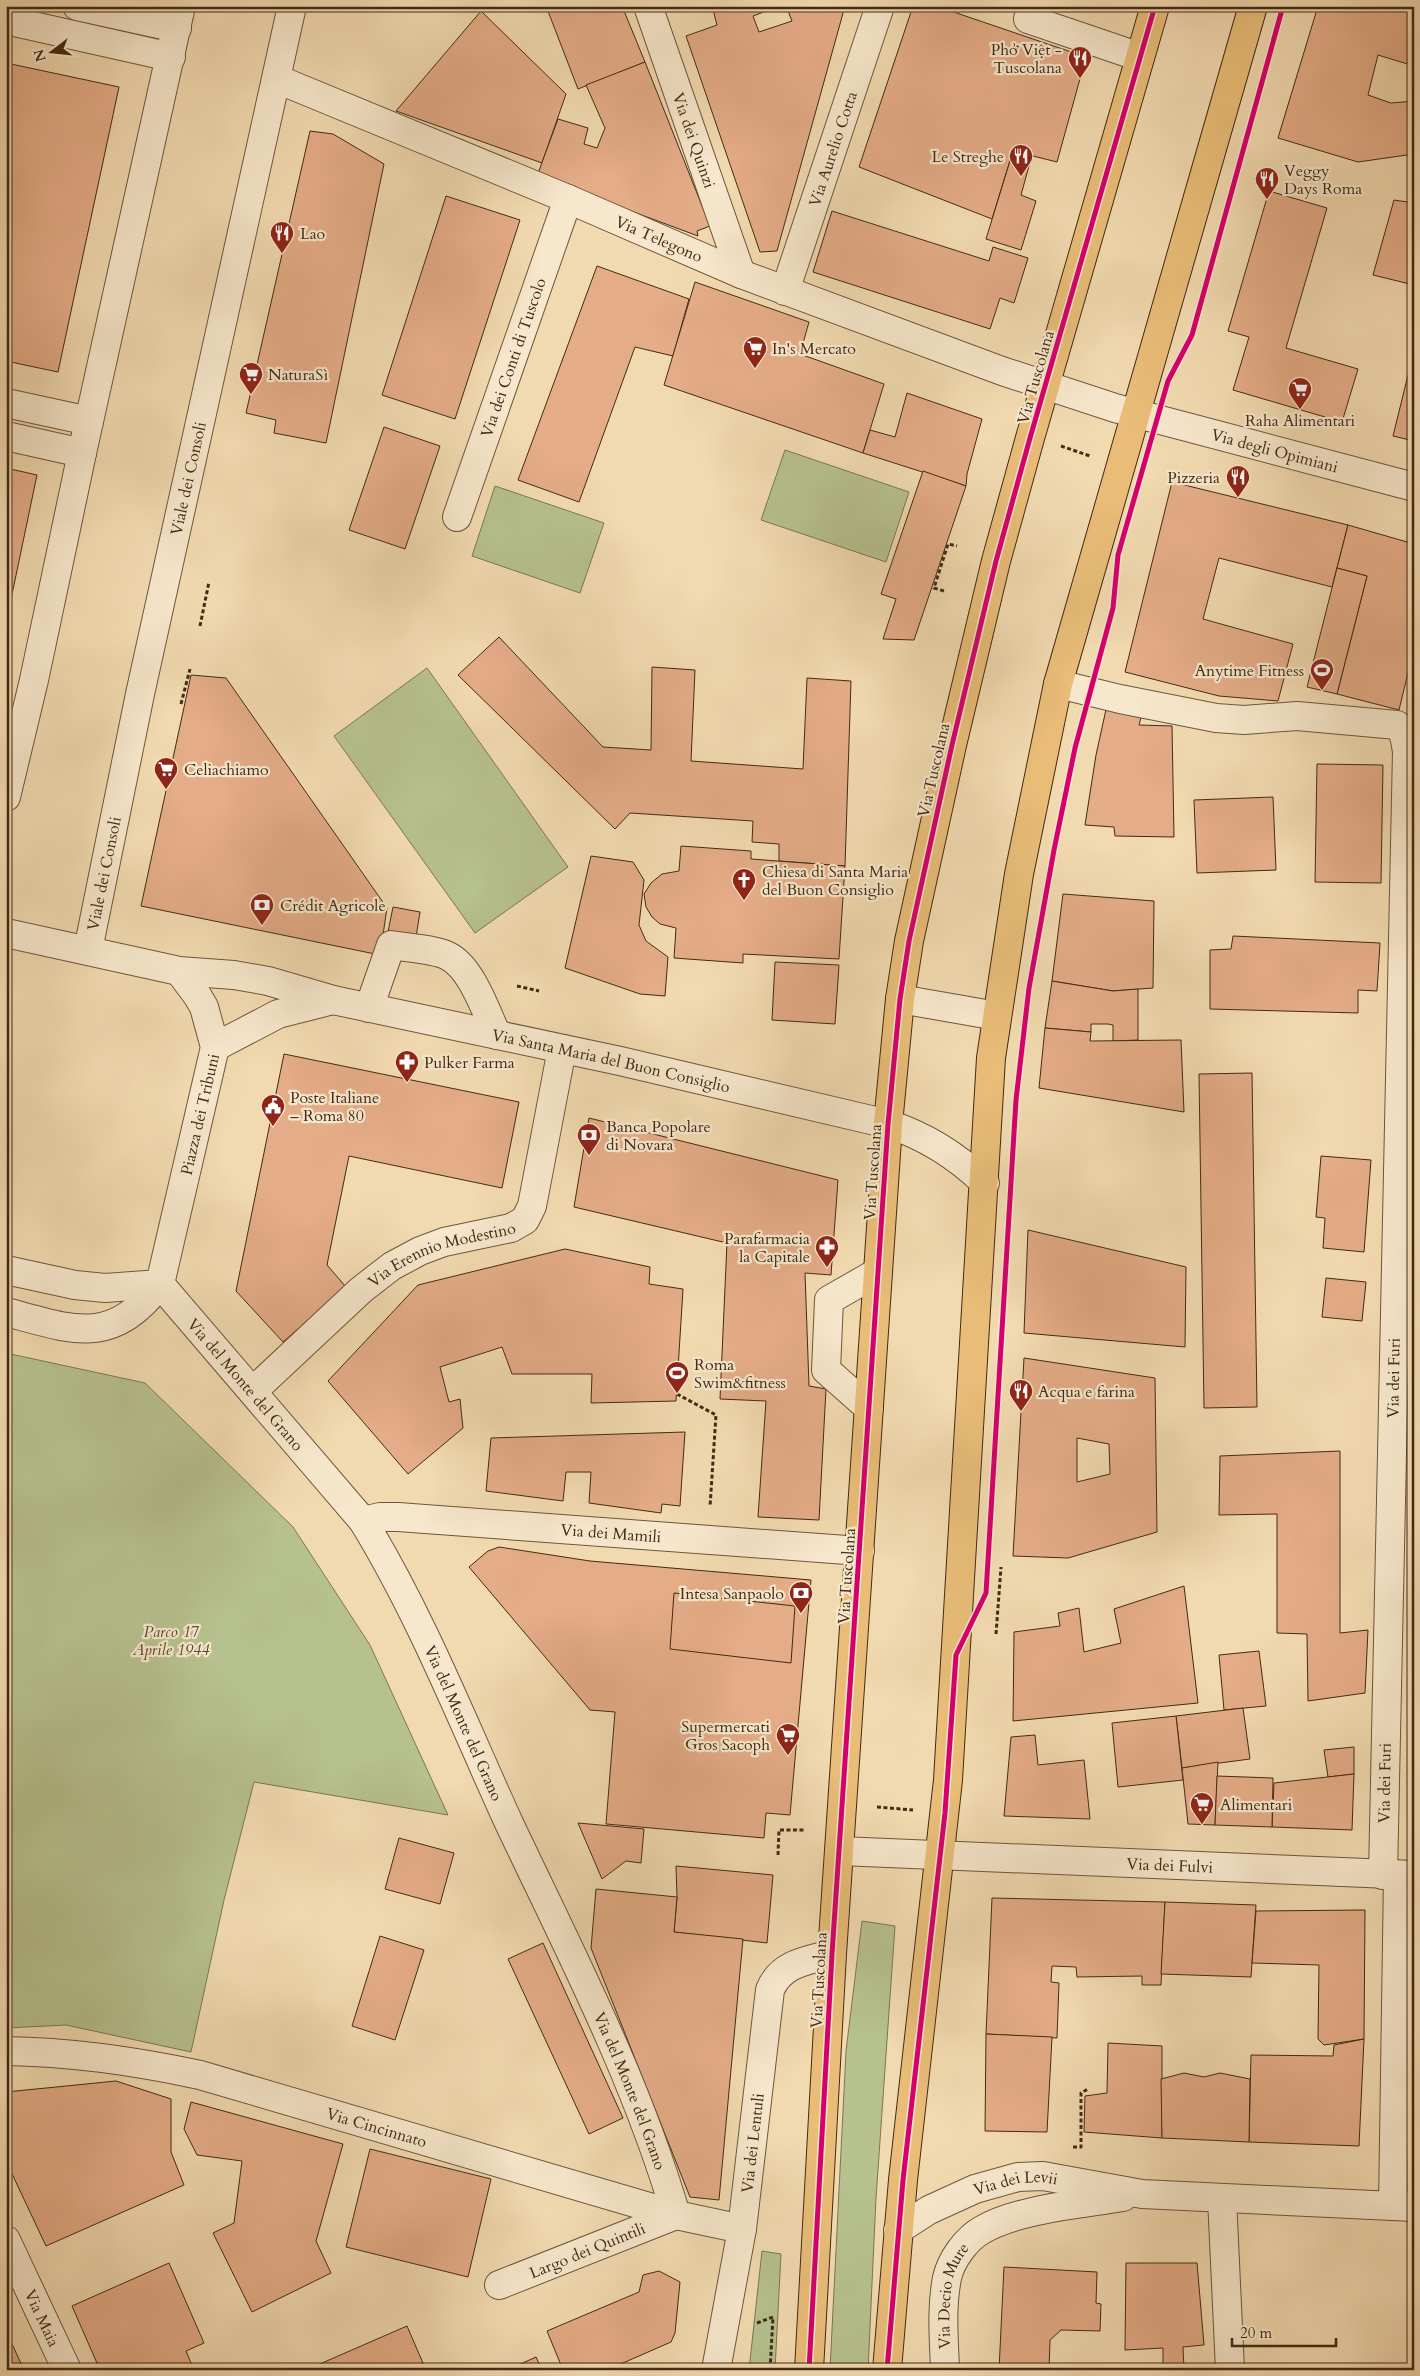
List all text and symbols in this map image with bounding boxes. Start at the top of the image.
north arrow [28,28,78,78]
place label: Phở Việt - Tuscolana [991,39,1062,79]
restaurant icon: Phở Việt - Tuscolana [1067,45,1093,79]
text: N [29,47,51,64]
street label: Via Aurelio Cotta [804,88,863,210]
street label: Via dei Quinzi [667,90,721,192]
restaurant icon: Le Streghe [1008,143,1034,177]
place label: Le Streghe [932,146,1004,168]
place label: Veggy Days Roma [1284,160,1362,200]
restaurant icon: Veggy Days Roma [1254,166,1280,200]
street label: Via Telegono [612,211,706,268]
restaurant icon: Lao [269,220,295,254]
place label: Lao [300,223,326,245]
street label: Via dei Conti di Tuscolo [476,275,552,441]
street label: Via Tuscolana [1012,328,1060,427]
supermarket icon: In's Mercato [742,335,768,369]
place label: In's Mercato [772,338,856,360]
supermarket icon: NaturaSì [238,361,264,395]
place label: NaturaSì [268,364,328,386]
supermarket icon: Raha Alimentari [1287,376,1313,410]
place label: Raha Alimentari [1245,410,1356,432]
street label: Viale dei Consoli [165,419,212,538]
street label: Via degli Opimiani [1209,424,1341,479]
restaurant icon: Pizzeria [1225,464,1251,498]
place label: Pizzeria [1167,467,1220,489]
sports icon: Anytime Fitness [1309,657,1335,691]
place label: Anytime Fitness [1195,660,1304,682]
street label: Via Tuscolana [912,721,956,820]
supermarket icon: Celiachiamo [153,756,179,790]
place label: Celiachiamo [184,759,269,781]
street label: Viale dei Consoli [82,814,127,933]
place label: Chiesa di Santa Maria del Buon Consiglio [762,861,908,901]
church icon: Chiesa di Santa Maria del Buon Consiglio [731,867,757,901]
bank icon: Crédit Agricole [249,892,275,926]
place label: Crédit Agricole [280,895,386,917]
street label: Via Santa Maria del Buon Consiglio [490,1024,732,1099]
pharmacy icon: Pulker Farma [394,1049,420,1083]
street label: Piazza dei Tribuni [176,1051,225,1177]
place label: Pulker Farma [424,1052,515,1074]
place label: Poste Italiane – Roma 80 [290,1087,379,1127]
public building icon: Poste Italiane – Roma 80 [260,1093,286,1127]
place label: Banca Popolare di Novara [606,1116,711,1156]
bank icon: Banca Popolare di Novara [576,1122,602,1156]
street label: Via Tuscolana [859,1123,887,1221]
street label: Via Erennio Modestino [364,1217,518,1293]
place label: Parafarmacia la Capitale [724,1228,810,1268]
pharmacy icon: Parafarmacia la Capitale [814,1234,840,1268]
street label: Via del Monte del Grano [182,1314,308,1456]
street label: Via dei Furi [1382,1337,1406,1418]
place label: Roma Swim&fitness [694,1354,786,1394]
sports icon: Roma Swim&fitness [664,1360,690,1394]
restaurant icon: Acqua e farina [1008,1378,1034,1412]
place label: Acqua e farina [1038,1381,1135,1403]
street label: Via dei Mamili [560,1519,662,1548]
street label: Via Tuscolana [833,1527,861,1625]
bank icon: Intesa Sanpaolo [788,1580,814,1614]
place label: Intesa Sanpaolo [680,1583,784,1605]
park label: Parco 17 Aprile 1944 [132,1621,210,1661]
street label: Via del Monte del Grano [419,1642,508,1805]
place label: Supermercati Gros Sacoph [681,1716,771,1756]
supermarket icon: Supermercati Gros Sacoph [775,1722,801,1756]
street label: Via dei Furi [1373,1742,1397,1823]
supermarket icon: Alimentari [1189,1791,1215,1825]
place label: Alimentari [1220,1794,1293,1816]
street label: Via dei Fulvi [1126,1853,1214,1879]
street label: Via Tuscolana [805,1931,833,2029]
street label: Via del Monte del Grano [588,2009,671,2173]
street label: Via dei Lentuli [736,2091,770,2194]
street label: Via Cincinnato [323,2103,430,2153]
street label: Via dei Levii [971,2166,1060,2201]
street label: Largo dei Quintili [526,2217,649,2284]
street label: Via Decio Mure [933,2238,974,2349]
street label: Via Maia [19,2286,65,2351]
scale bar [1232,2316,1336,2348]
text: 20 m [1240,2323,1272,2343]

